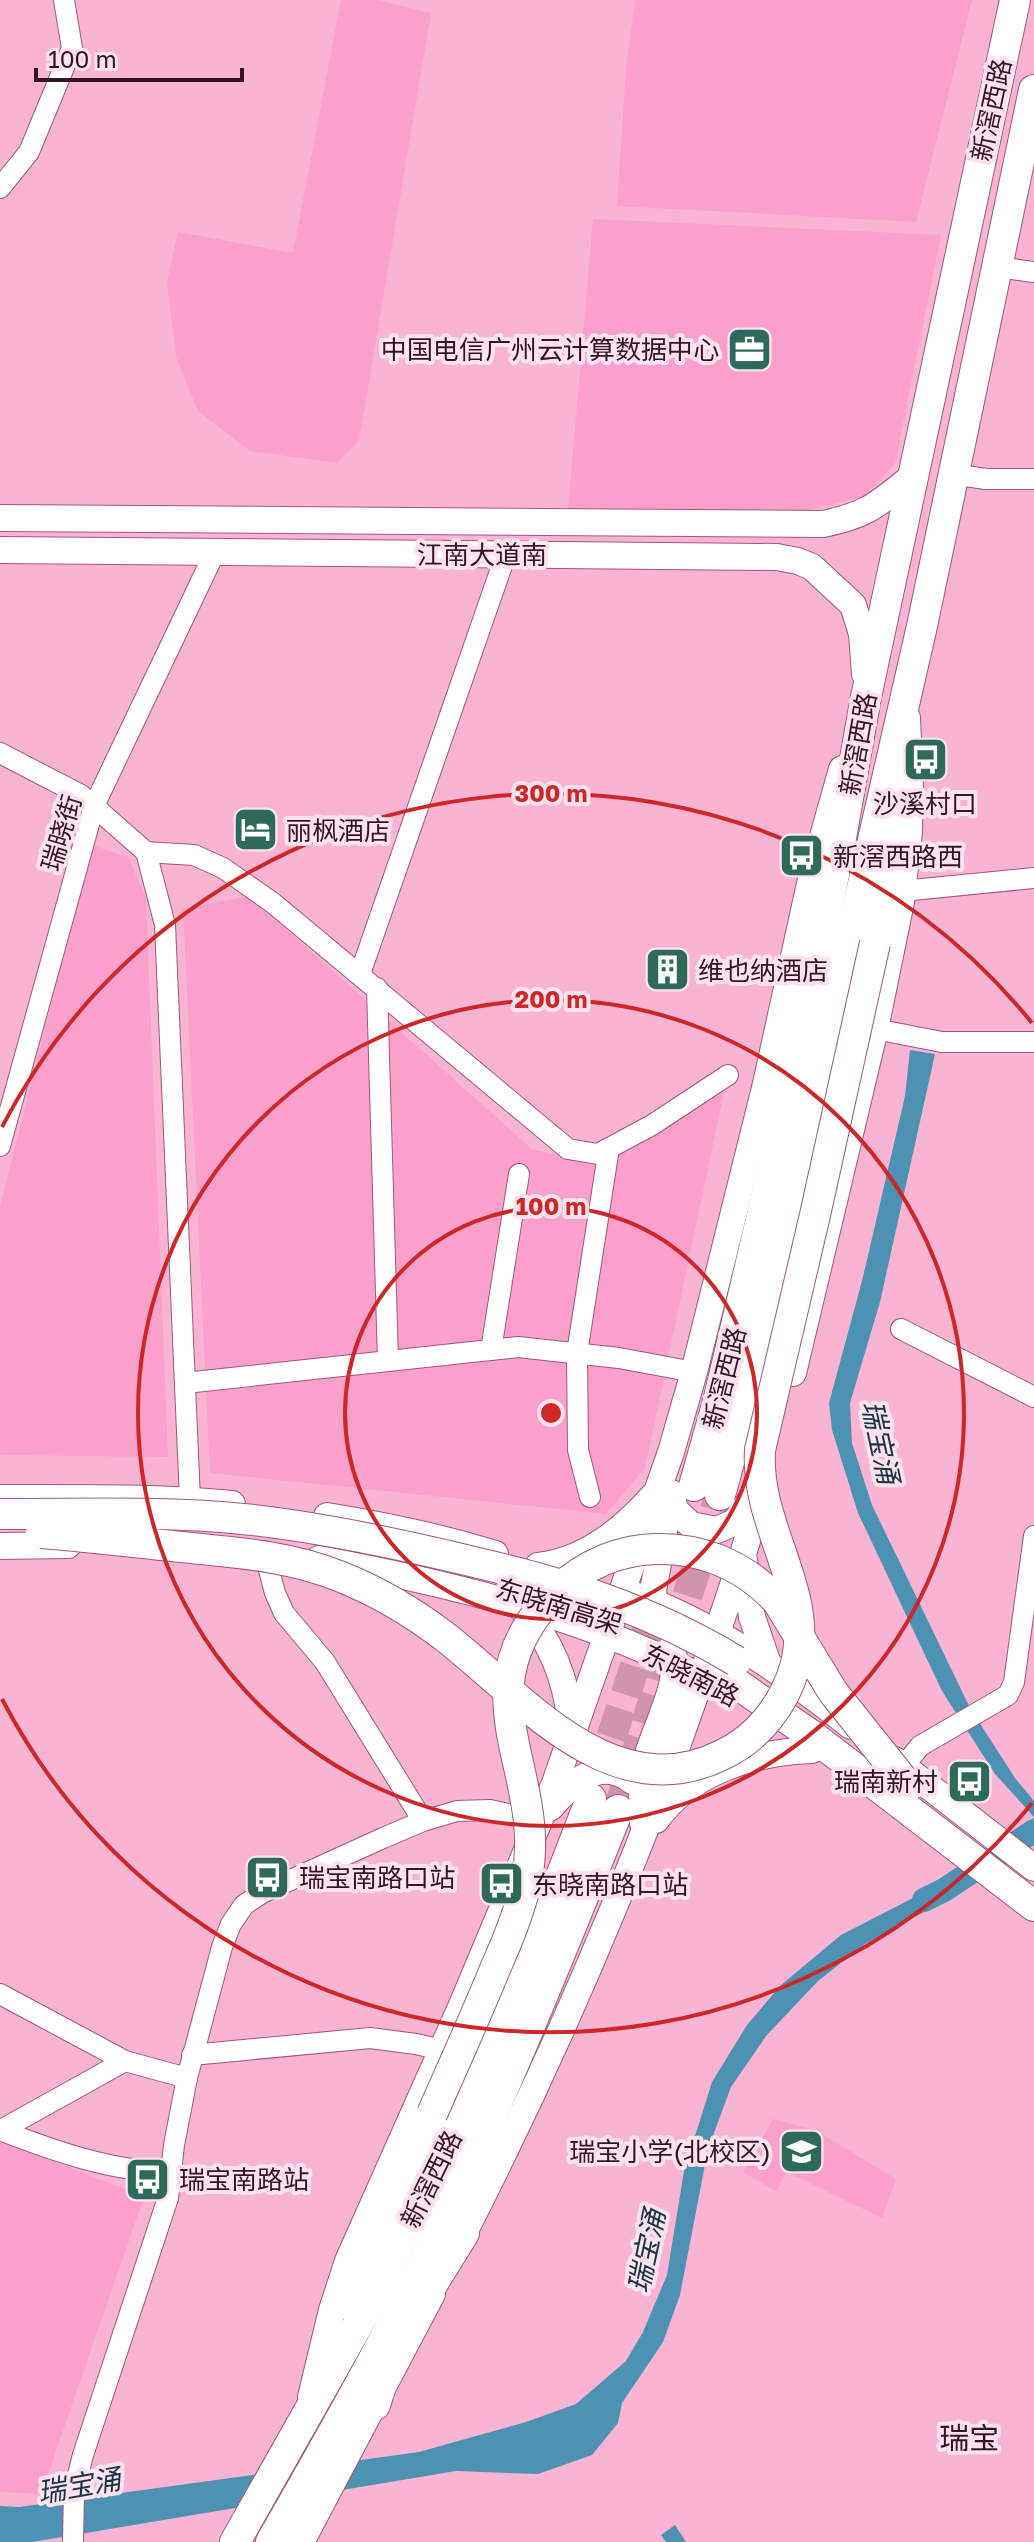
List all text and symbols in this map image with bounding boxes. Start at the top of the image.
scale bar [36,32,242,82]
text: 100 m [48,44,117,73]
street label: 新滘西路 [965,56,1017,164]
office icon: 中国电信广州云计算数据中心 [726,325,774,373]
place label: 中国电信广州云计算数据中心 [381,334,719,365]
street label: 江南大道南 [417,539,547,570]
street label: 新滘西路 [834,690,882,798]
bus stop icon: 沙溪村口 [901,736,949,784]
text: 300 m [515,778,587,807]
place label: 沙溪村口 [873,788,977,819]
street label: 瑞晓街 [35,791,87,875]
hotel icon: 丽枫酒店 [231,806,279,854]
place label: 丽枫酒店 [286,815,390,846]
bus stop icon: 新滘西路西 [778,832,826,880]
place label: 新滘西路西 [833,841,963,872]
building icon: 维也纳酒店 [643,946,691,994]
place label: 维也纳酒店 [698,955,828,986]
text: 200 m [515,984,587,1013]
text: 100 m [516,1191,586,1220]
street label: 新滘西路 [696,1324,752,1432]
water label: 瑞宝涌 [856,1397,906,1489]
centre of rings [537,1399,565,1427]
street label: 东晓南高架 [492,1572,626,1640]
street label: 东晓南路 [638,1638,744,1712]
bus stop icon: 瑞南新村 [945,1757,993,1805]
place label: 瑞南新村 [834,1766,938,1797]
bus stop icon: 瑞宝南路口站 [244,1853,292,1901]
bus stop icon: 东晓南路口站 [477,1860,525,1908]
place label: 瑞宝南路口站 [299,1862,455,1893]
place label: 东晓南路口站 [532,1869,688,1900]
street label: 新滘西路 [394,2125,468,2233]
school or university icon: 瑞宝小学(北校区) [778,2127,826,2175]
place label: 瑞宝小学(北校区) [569,2136,771,2167]
bus stop icon: 瑞宝南路站 [124,2155,172,2203]
place label: 瑞宝南路站 [179,2164,309,2195]
water label: 瑞宝涌 [621,2204,671,2296]
district label: 瑞宝 [939,2420,999,2456]
water label: 瑞宝涌 [35,2461,126,2509]

